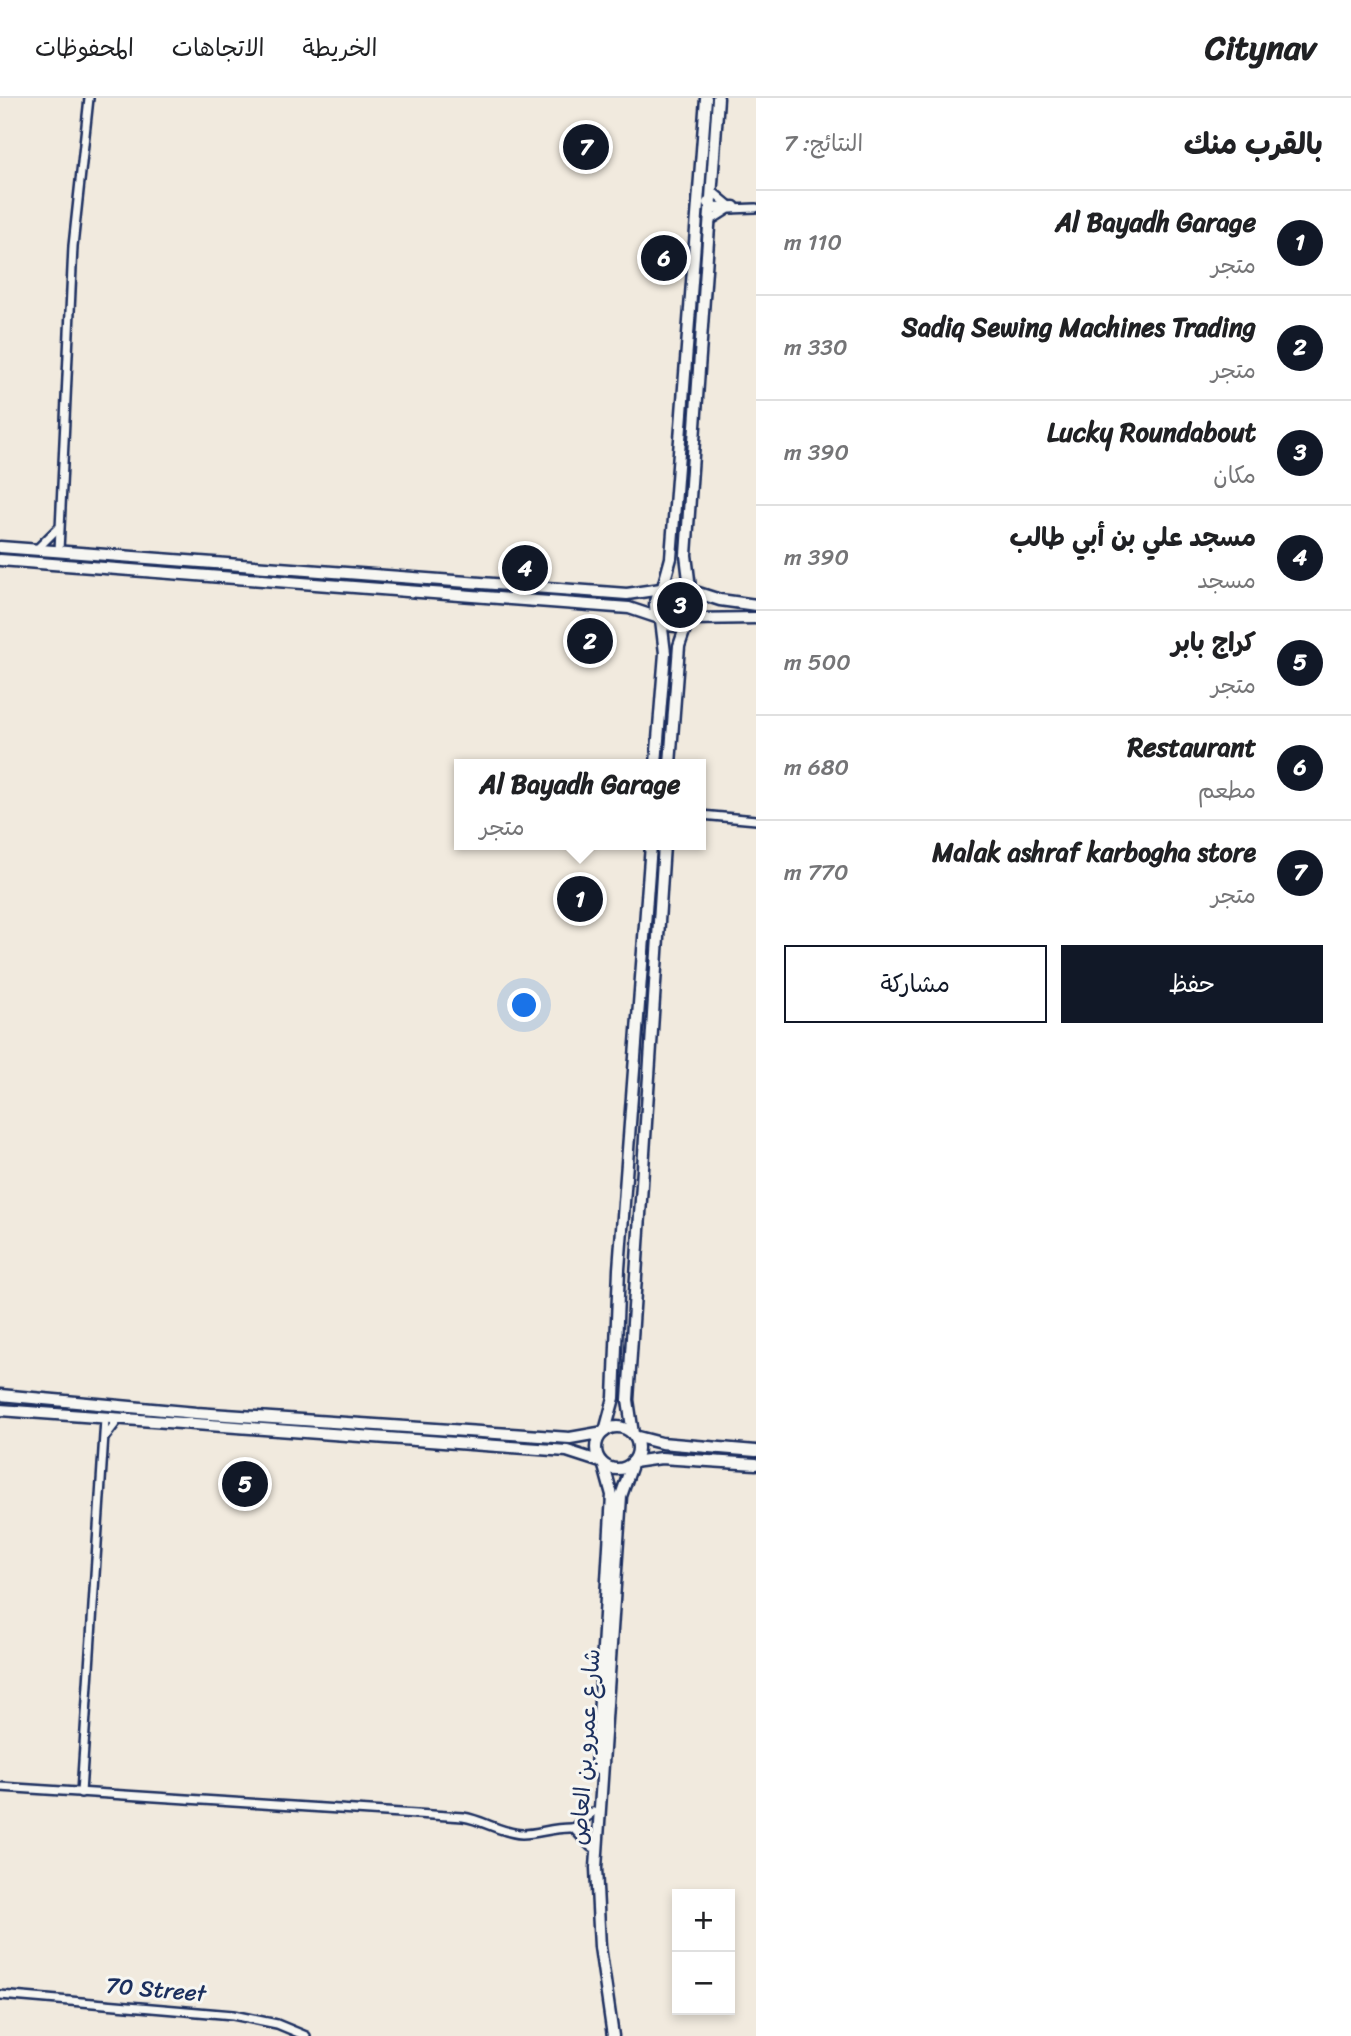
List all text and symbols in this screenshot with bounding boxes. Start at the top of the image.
text: Citynav [1205,19,1316,77]
text: المحفوظات [35,27,134,69]
text: الاتجاهات [172,27,265,69]
text: الخريطة [303,27,377,69]
text: بالقرب منك [1184,117,1323,171]
pin: 7 [563,121,609,173]
text: النتائج: 7 [784,123,863,164]
text: Al Bayadh Garage [1055,199,1256,245]
text: 110 m [784,222,842,263]
text: 1 [1295,222,1305,263]
pin: 6 [641,232,687,284]
text: متجر [1211,245,1256,286]
text: Sadiq Sewing Machines Trading [902,304,1256,350]
text: 330 m [784,327,847,368]
text: 2 [1293,327,1307,368]
text: متجر [1211,350,1256,391]
text: Lucky Roundabout [1047,409,1256,455]
text: 390 m [784,432,849,473]
text: 3 [1294,432,1306,473]
text: مكان [1213,455,1256,496]
text: مسجد علي بن أبي طالب [1009,514,1256,560]
text: 390 m [784,537,849,578]
text: 4 [1293,537,1307,578]
pin: 4 [502,542,548,594]
text: مسجد [1197,560,1256,601]
pin: 3 [657,579,703,631]
pin: 2 [567,615,613,667]
text: كراج بابر [1171,619,1256,665]
text: 500 m [784,642,851,683]
text: 5 [1293,642,1307,683]
text: متجر [1211,665,1256,706]
text: Restaurant [1127,724,1256,770]
text: 680 m [784,747,849,788]
text: 6 [1293,747,1307,788]
popup [454,759,706,850]
text: Al Bayadh Garage [480,761,680,807]
text: مطعم [1198,770,1256,811]
text: متجر [480,807,525,848]
text: Malak ashraf karbogha store [932,829,1256,875]
text: 770 m [784,852,848,893]
text: 7 [1293,852,1307,893]
pin: 1 [557,873,603,925]
text: متجر [1211,875,1256,916]
button: مشاركة [784,945,1047,1023]
button: حفظ [1061,945,1323,1023]
your location [507,988,541,1022]
pin: 5 [222,1458,268,1510]
street label: شارع عمرو بن العاص [558,1647,613,1847]
map controls [672,1889,735,2015]
button: + [672,1889,735,1952]
button: − [672,1952,735,2015]
street label: 70 Street [104,1965,210,2014]

